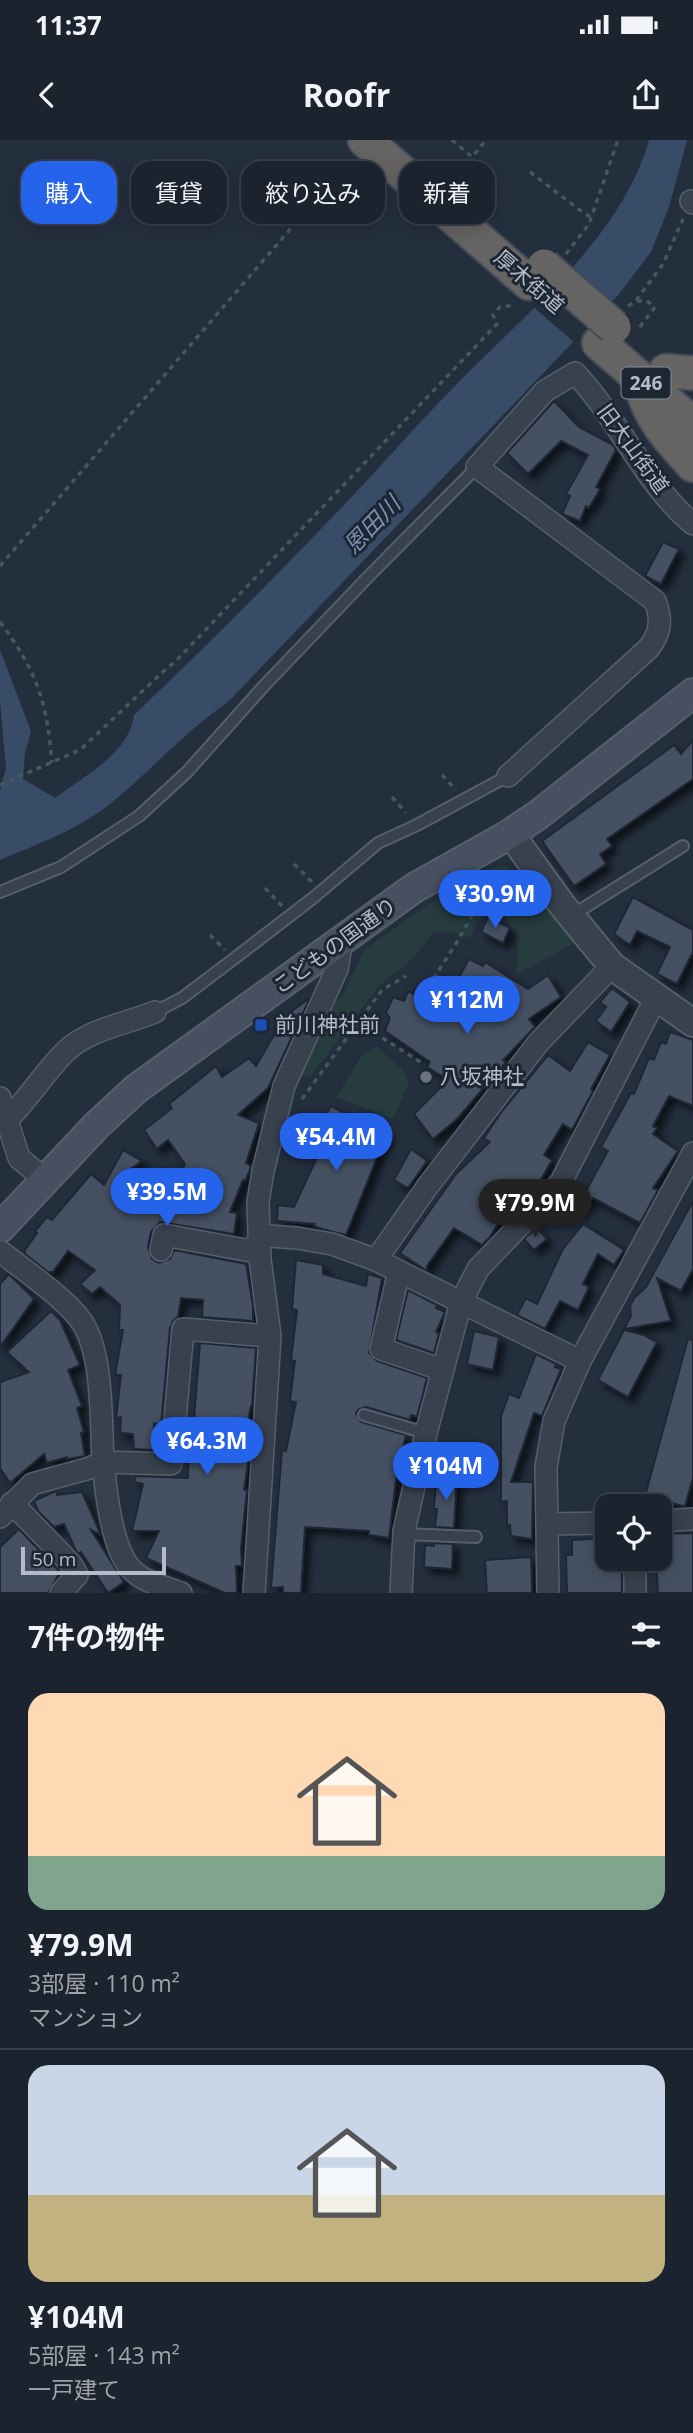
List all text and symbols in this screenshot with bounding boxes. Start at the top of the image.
text: 11:37 [35,7,102,43]
text: Roofr [303,73,390,116]
icon: back [28,76,66,114]
icon: share [627,76,665,114]
chip: 購入 [21,161,117,224]
chip: 賃貸 [131,161,227,224]
chip: 絞り込み [241,161,385,224]
chip: 新着 [399,161,495,224]
street label: 厚木街道 [489,243,571,319]
road number: 246 [622,368,670,398]
street label: 旧大山街道 [592,398,676,499]
water label: 恩田川 [336,486,409,560]
pin: ¥30.9M [438,870,552,930]
text: ¥30.9M [455,877,535,909]
street label: こどもの国通り [267,891,402,1000]
pin: ¥112M [418,976,516,1036]
text: ¥112M [430,983,504,1015]
place label: 前川神社前 [275,1010,380,1038]
marker: 前川神社前 [253,1017,269,1033]
place label: 八坂神社 [440,1062,524,1090]
marker: 八坂神社 [418,1069,434,1085]
pin: ¥54.4M [279,1114,393,1173]
text: ¥54.4M [296,1120,376,1152]
pin: ¥39.5M [110,1168,224,1228]
text: ¥39.5M [127,1175,207,1207]
pin: ¥79.9M [478,1180,592,1239]
text: ¥79.9M [495,1186,575,1218]
pin: ¥64.3M [150,1418,264,1477]
text: ¥64.3M [167,1424,247,1456]
pin: ¥104M [397,1442,495,1502]
text: ¥104M [409,1449,483,1481]
map controls [595,1494,672,1571]
button: locate [595,1494,672,1571]
scale bar [21,1544,166,1576]
text: 50 m [32,1546,76,1572]
text: 7件の物件 [28,1616,165,1657]
icon: filters [627,1616,665,1654]
icon: home [284,1738,410,1864]
text: ¥79.9M [28,1924,133,1965]
text: 3部屋 · 110 m² [28,1967,180,1999]
text: マンション [28,2001,143,2033]
icon: home [284,2110,410,2236]
text: ¥104M [28,2296,125,2337]
text: 5部屋 · 143 m² [28,2339,180,2371]
text: 一戸建て [28,2373,120,2405]

